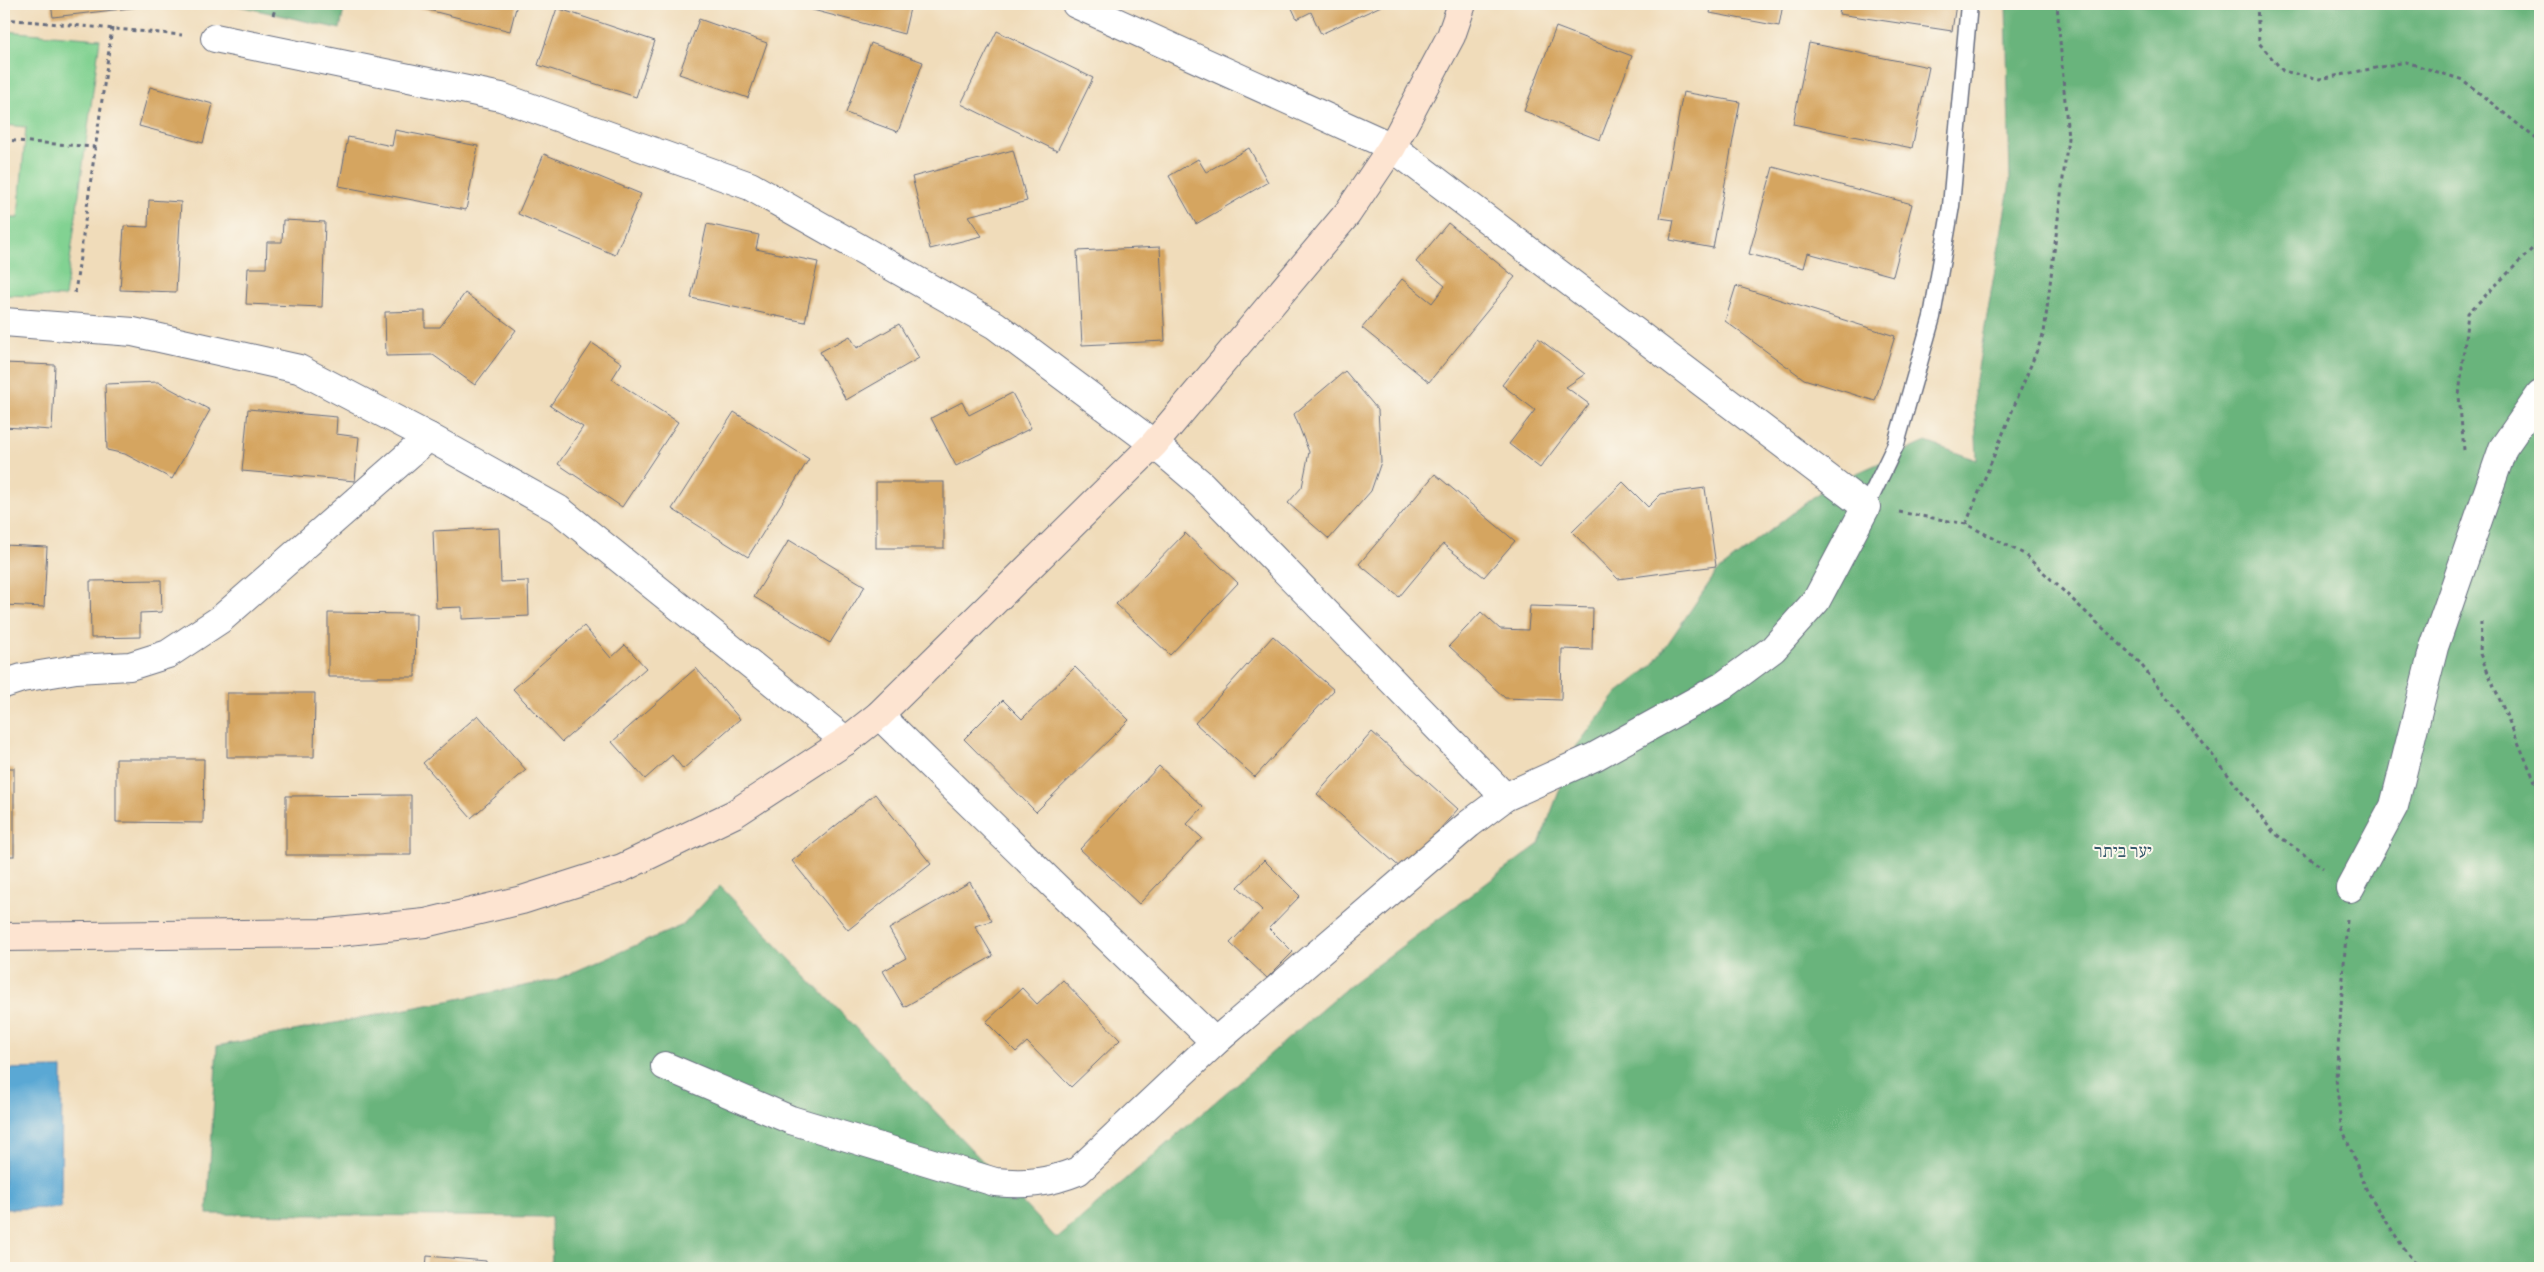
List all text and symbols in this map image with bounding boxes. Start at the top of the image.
park label: יער ביתר [2094,840,2152,865]

